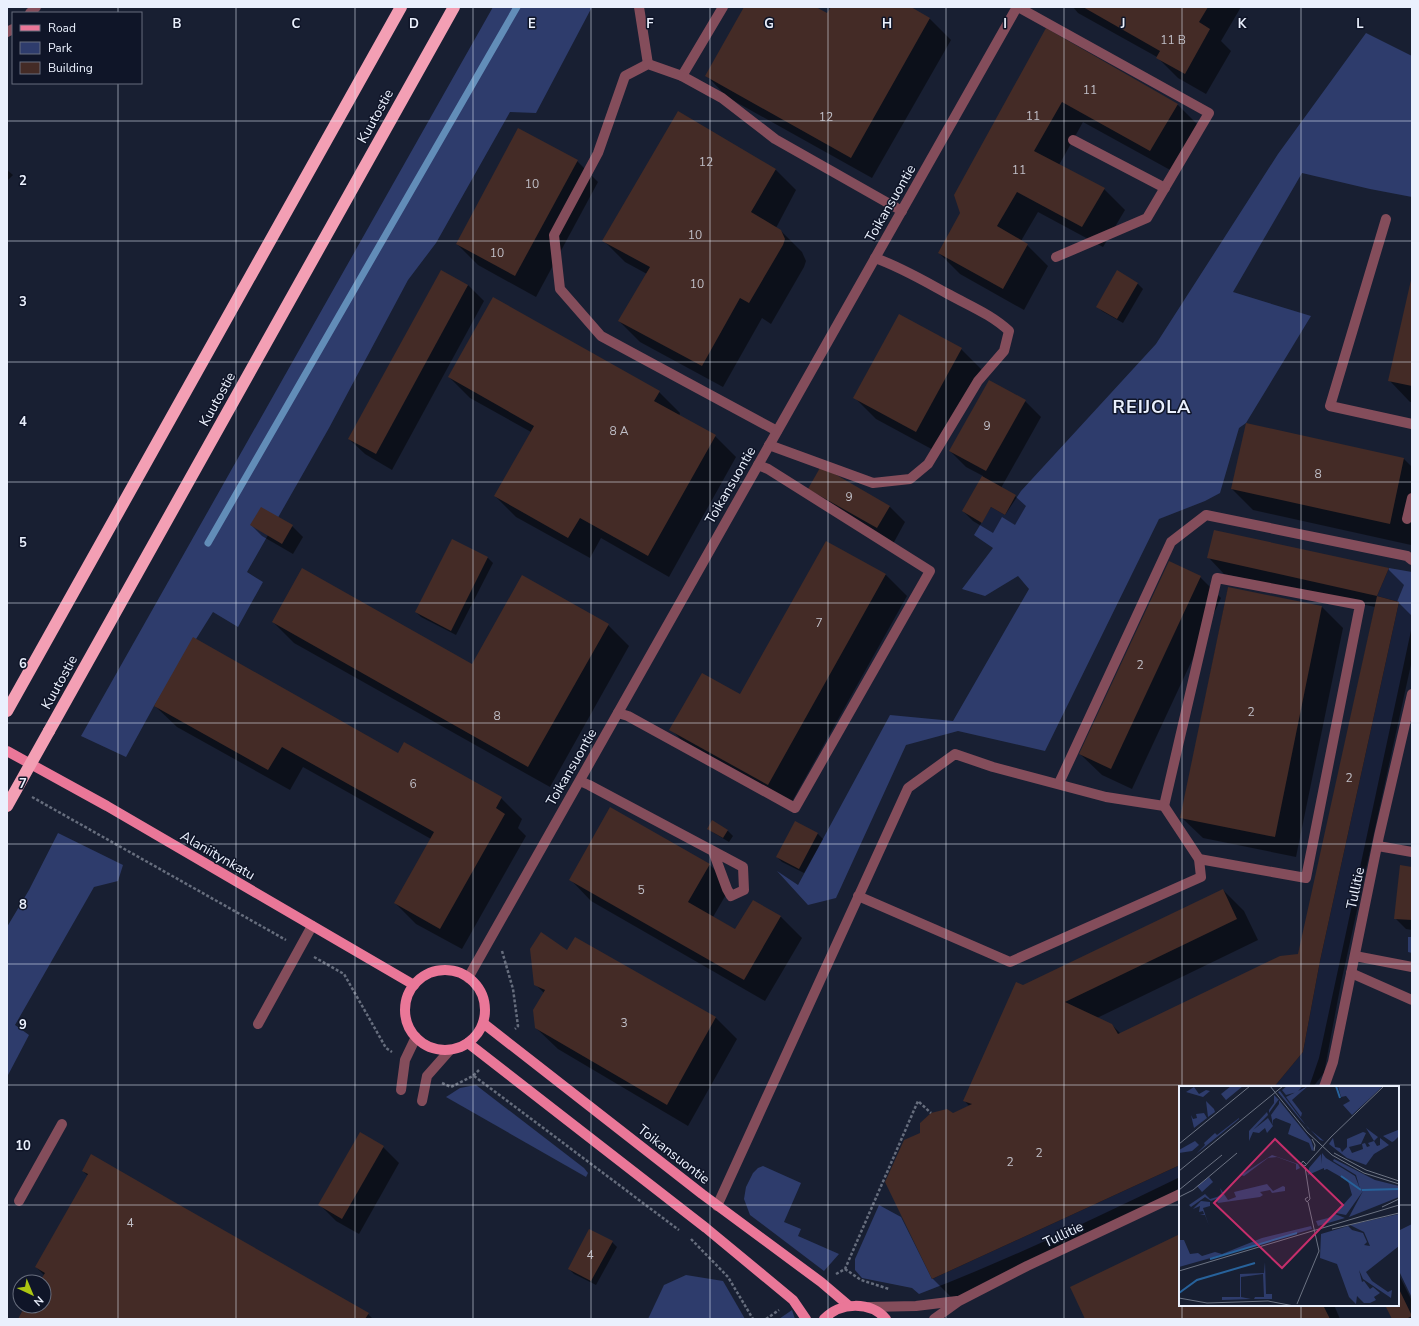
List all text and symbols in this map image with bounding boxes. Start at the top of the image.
legend [12,12,142,84]
text: B [173,15,182,33]
text: C [292,15,301,33]
text: D [409,15,419,33]
text: E [528,15,536,33]
text: F [646,15,654,33]
text: G [764,15,774,33]
text: H [882,15,892,33]
text: I [1003,15,1007,33]
text: J [1120,15,1125,33]
text: K [1238,15,1247,33]
text: L [1356,15,1364,33]
text: Road [48,20,76,36]
house number: 11 B [1160,32,1186,48]
text: Park [48,40,73,56]
text: Building [48,60,93,76]
house number: 11 [1083,82,1097,98]
street label: Kuutostie [353,86,398,147]
house number: 11 [1026,108,1040,124]
house number: 12 [819,109,833,125]
house number: 12 [699,154,713,170]
street label: Toikansuontie [861,161,920,246]
house number: 11 [1012,162,1026,178]
text: 2 [19,172,27,190]
house number: 10 [525,176,539,192]
house number: 10 [688,227,702,243]
house number: 10 [490,245,504,261]
house number: 10 [690,276,704,292]
text: 3 [19,293,27,311]
street label: Kuutostie [195,369,240,430]
district label: REIJOLA [1113,395,1191,419]
text: 4 [19,413,27,431]
house number: 9 [983,418,991,434]
house number: 8 A [609,423,629,439]
street label: Toikansuontie [701,443,760,528]
house number: 8 [1314,466,1322,482]
house number: 9 [845,489,853,505]
text: 5 [19,534,27,552]
house number: 7 [815,615,823,631]
street label: Kuutostie [37,652,82,713]
text: 6 [19,655,27,673]
house number: 2 [1136,657,1144,673]
house number: 2 [1247,704,1255,720]
house number: 8 [493,708,501,724]
street label: Toikansuontie [542,725,601,810]
house number: 2 [1345,770,1353,786]
text: 7 [19,775,27,793]
house number: 6 [409,776,417,792]
street label: Alaniitynkatu [177,826,259,885]
street label: Tullitie [1342,865,1369,911]
house number: 5 [637,882,645,898]
text: 8 [19,896,27,914]
house number: 3 [620,1015,628,1031]
text: 9 [19,1016,27,1034]
inset map [1179,1086,1399,1306]
street label: Toikansuontie [634,1120,714,1189]
text: 10 [15,1137,31,1155]
house number: 2 [1035,1145,1043,1161]
house number: 2 [1006,1154,1014,1170]
house number: 4 [126,1215,134,1231]
street label: Tullitie [1040,1217,1086,1252]
house number: 4 [586,1247,594,1263]
north arrow [12,1274,52,1314]
text: N [30,1293,47,1309]

